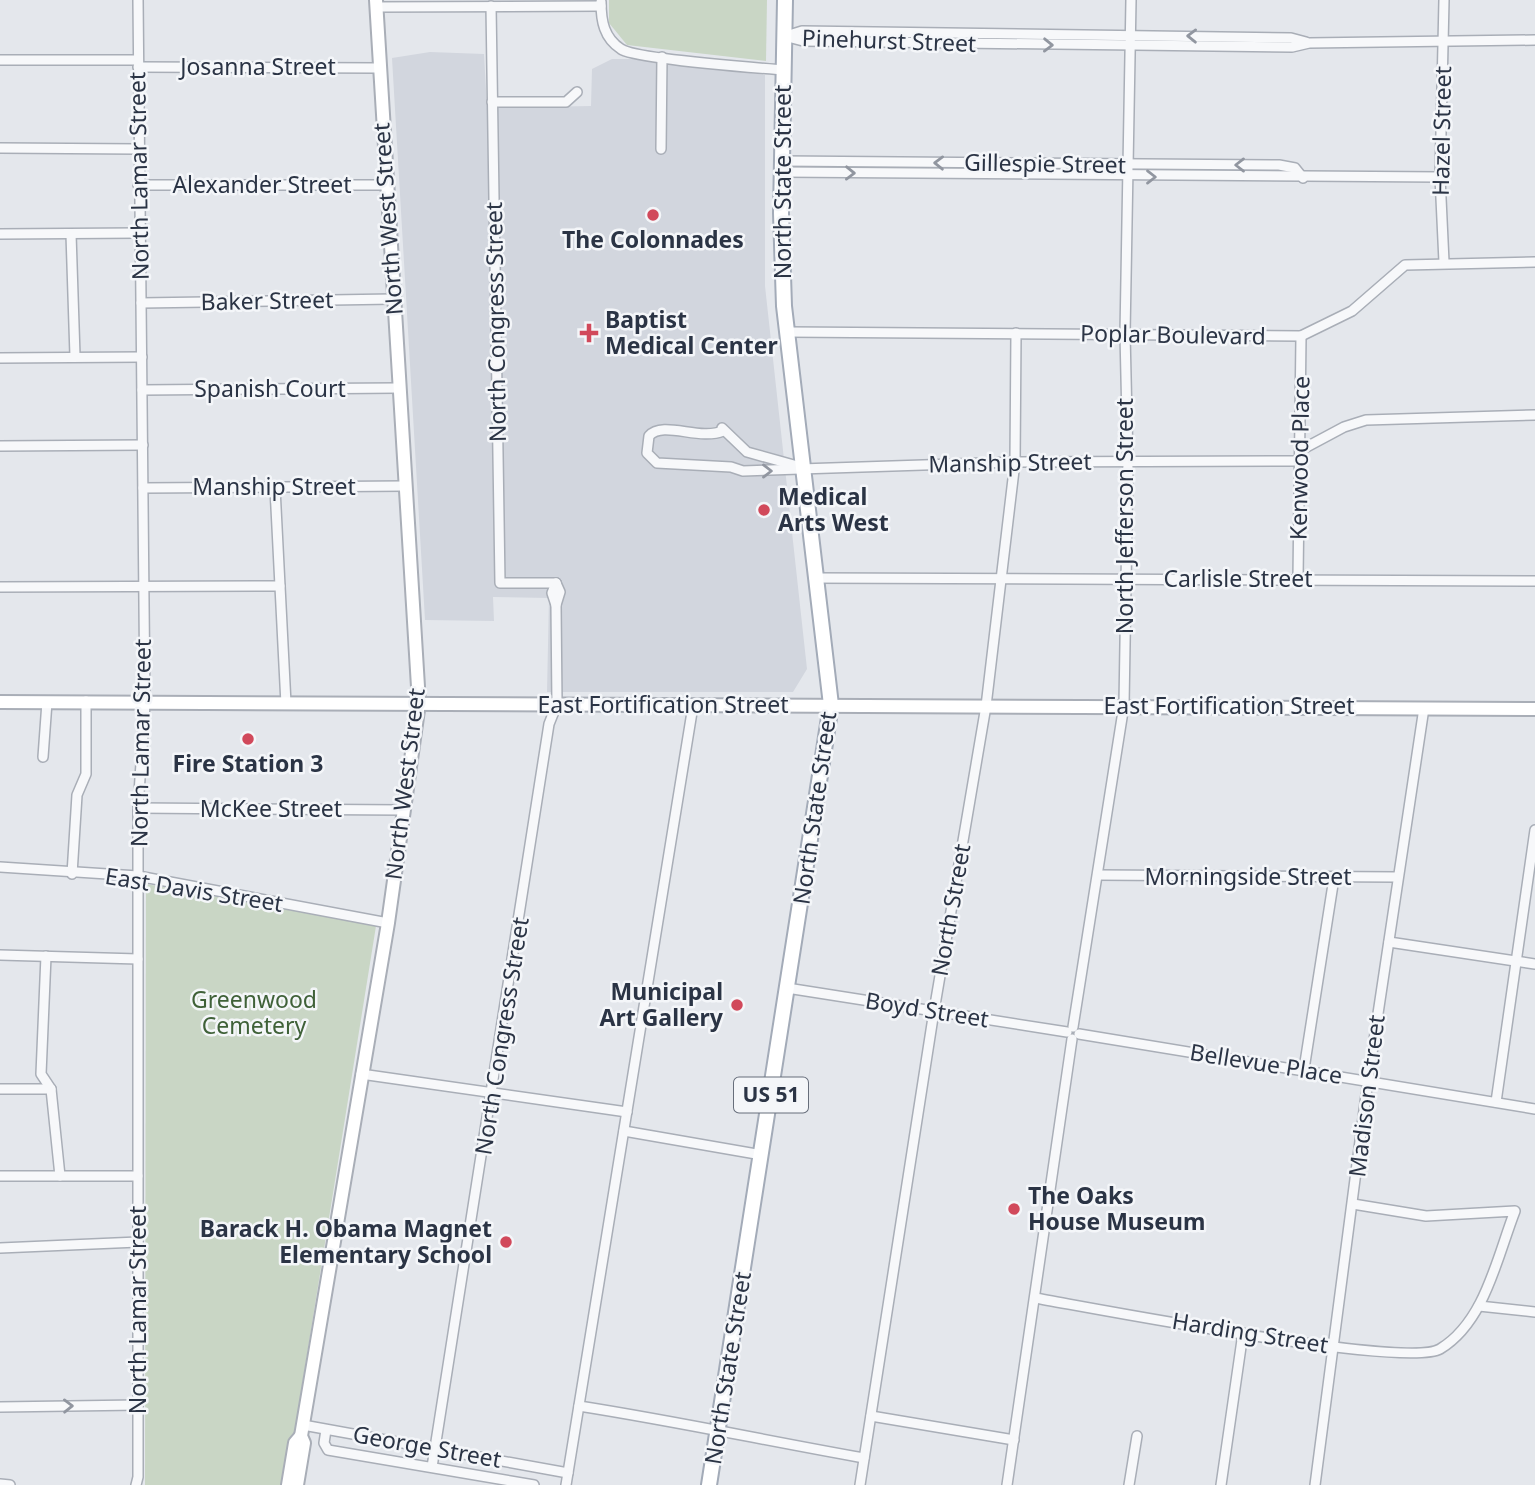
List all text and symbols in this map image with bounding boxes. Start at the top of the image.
street label: Pinehurst Street [801,21,977,59]
one-way arrow [1186,28,1197,44]
one-way arrow [1043,37,1054,53]
street label: Josanna Street [178,50,336,82]
street label: Hazel Street [1424,66,1458,196]
street label: North Lamar Street [120,72,156,281]
street label: North State Street [766,85,798,279]
street label: North West Street [364,122,410,316]
street label: Gillespie Street [964,146,1126,180]
one-way arrow [933,155,944,171]
one-way arrow [1234,157,1245,173]
one-way arrow [845,165,856,181]
street label: Alexander Street [172,168,352,200]
one-way arrow [1146,169,1157,185]
street label: North Congress Street [477,202,513,443]
marker: The Colonnades [645,207,661,223]
place label: The Colonnades [562,223,744,255]
street label: Baker Street [200,283,334,317]
place label: Baptist Medical Center [605,303,778,361]
street label: Poplar Boulevard [1080,316,1266,352]
marker: Baptist Medical Center [579,323,599,343]
street label: Spanish Court [194,372,346,404]
street label: Kenwood Place [1282,376,1316,540]
street label: North Jefferson Street [1108,398,1140,634]
street label: Manship Street [928,445,1092,479]
one-way arrow [762,463,772,479]
street label: Manship Street [192,470,356,502]
place label: Medical Arts West [778,480,889,538]
marker: Medical Arts West [756,502,772,518]
street label: Carlisle Street [1164,562,1312,594]
street label: North Lamar Street [122,638,158,847]
street label: North West Street [376,686,432,882]
street label: East Fortification Street [538,688,788,720]
street label: East Fortification Street [1104,689,1354,721]
street label: North State Street [785,709,843,906]
marker: Fire Station 3 [240,731,256,747]
place label: Fire Station 3 [173,747,323,779]
street label: McKee Street [200,792,342,824]
street label: North Street [923,841,977,978]
street label: East Davis Street [103,859,285,919]
street label: Morningside Street [1144,860,1352,892]
street label: North Congress Street [466,915,536,1157]
place label: Municipal Art Gallery [600,975,724,1033]
park label: Greenwood Cemetery [191,983,317,1041]
street label: Boyd Street [863,983,991,1035]
marker: Municipal Art Gallery [729,997,745,1013]
street label: Madison Street [1340,1013,1392,1179]
street label: Bellevue Place [1188,1035,1345,1091]
road number: US 51 [734,1078,808,1112]
place label: The Oaks House Museum [1028,1179,1205,1237]
marker: The Oaks House Museum [1006,1201,1022,1217]
street label: North Lamar Street [121,1206,153,1414]
place label: Barack H. Obama Magnet Elementary School [200,1212,492,1270]
marker: Barack H. Obama Magnet Elementary School [498,1234,514,1250]
street label: North State Street [696,1269,758,1466]
street label: Harding Street [1170,1304,1331,1360]
one-way arrow [63,1398,74,1414]
street label: George Street [350,1417,504,1475]

